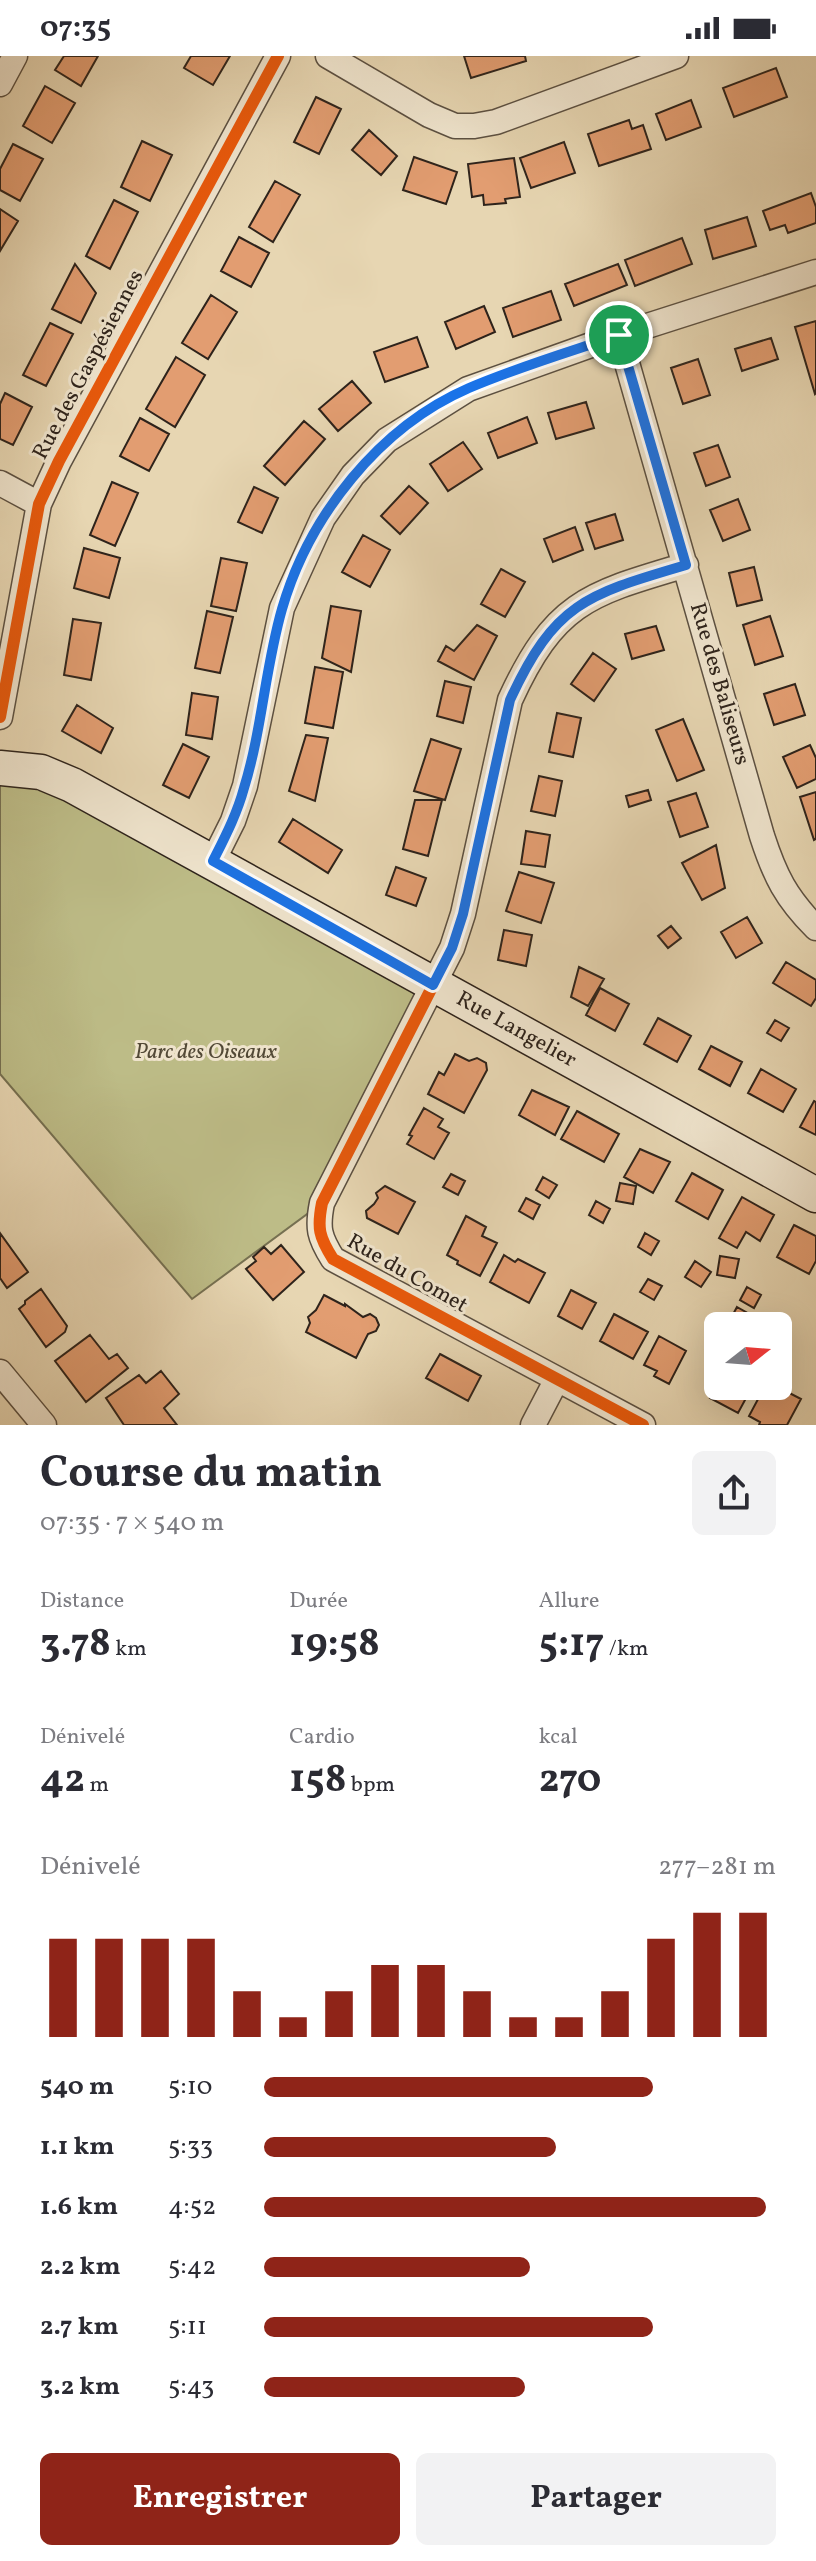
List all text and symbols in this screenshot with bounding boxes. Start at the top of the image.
text: 07:35 [40,7,111,49]
street label: Rue des Gaspésiennes [26,265,152,465]
pin [585,301,653,369]
icon: arrive [597,313,641,357]
street label: Rue des Baliseurs [681,599,757,769]
street label: Rue Langelier [450,984,582,1076]
park label: Parc des Oiseaux [135,1037,277,1068]
street label: Rue du Comet [341,1227,474,1321]
north arrow [704,1312,792,1400]
map controls [704,1312,792,1400]
text: Course du matin [40,1444,382,1505]
button: share [692,1451,776,1535]
text: 07:35 · 7 × 540 m [40,1505,224,1541]
text: Distance [40,1586,124,1617]
text: Durée [289,1586,348,1617]
text: Allure [539,1586,599,1617]
text: 3.78 [40,1617,111,1673]
text: 19:58 [289,1617,380,1673]
text: 5:17 [539,1617,604,1673]
text: km [111,1634,147,1665]
text: /km [604,1634,648,1665]
text: Dénivelé [40,1722,125,1753]
text: Cardio [289,1722,355,1753]
text: kcal [539,1722,578,1753]
text: 42 [40,1753,85,1809]
text: 158 [289,1753,346,1809]
text: 270 [539,1753,601,1809]
text: m [85,1770,109,1801]
text: bpm [346,1770,395,1801]
text: Dénivelé [40,1849,141,1885]
text: 277–281 m [658,1849,776,1885]
text: 540 m [40,2069,114,2105]
text: 5:10 [168,2069,212,2105]
text: 1.1 km [40,2129,114,2165]
text: 5:33 [168,2129,213,2165]
text: 1.6 km [40,2189,118,2225]
text: 4:52 [168,2189,216,2225]
text: 2.2 km [40,2249,121,2285]
text: 5:42 [168,2249,216,2285]
text: 2.7 km [40,2309,119,2345]
text: 5:11 [168,2309,207,2345]
text: 3.2 km [40,2369,120,2405]
text: 5:43 [168,2369,214,2405]
button: Enregistrer [40,2453,400,2545]
button: Partager [416,2453,776,2545]

